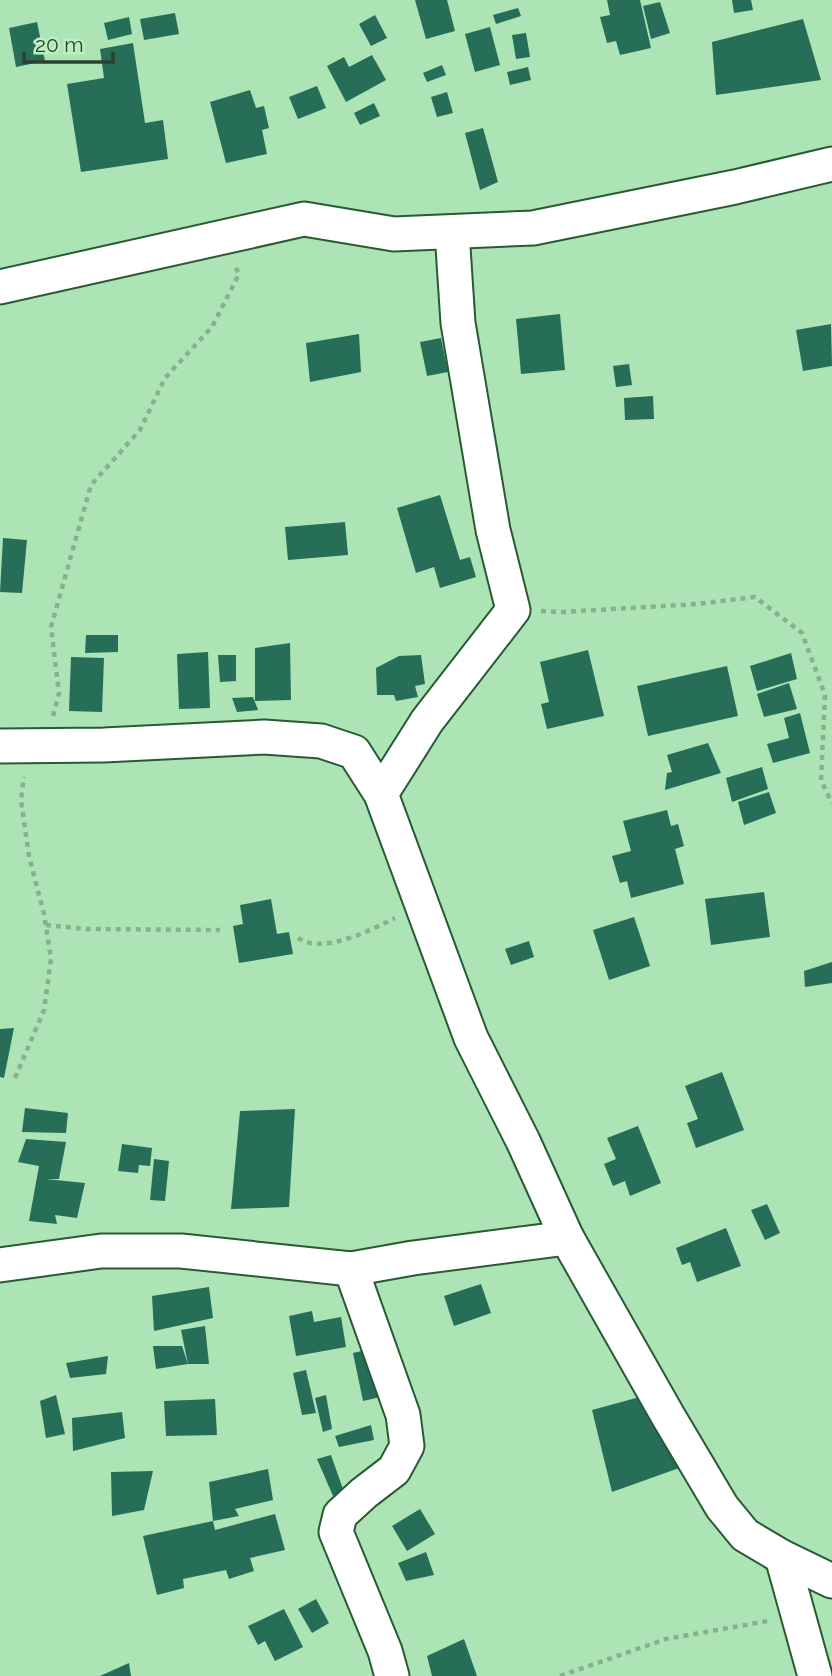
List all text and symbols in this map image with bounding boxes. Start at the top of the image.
scale bar [24,21,114,65]
text: 20 m [35,32,83,57]

